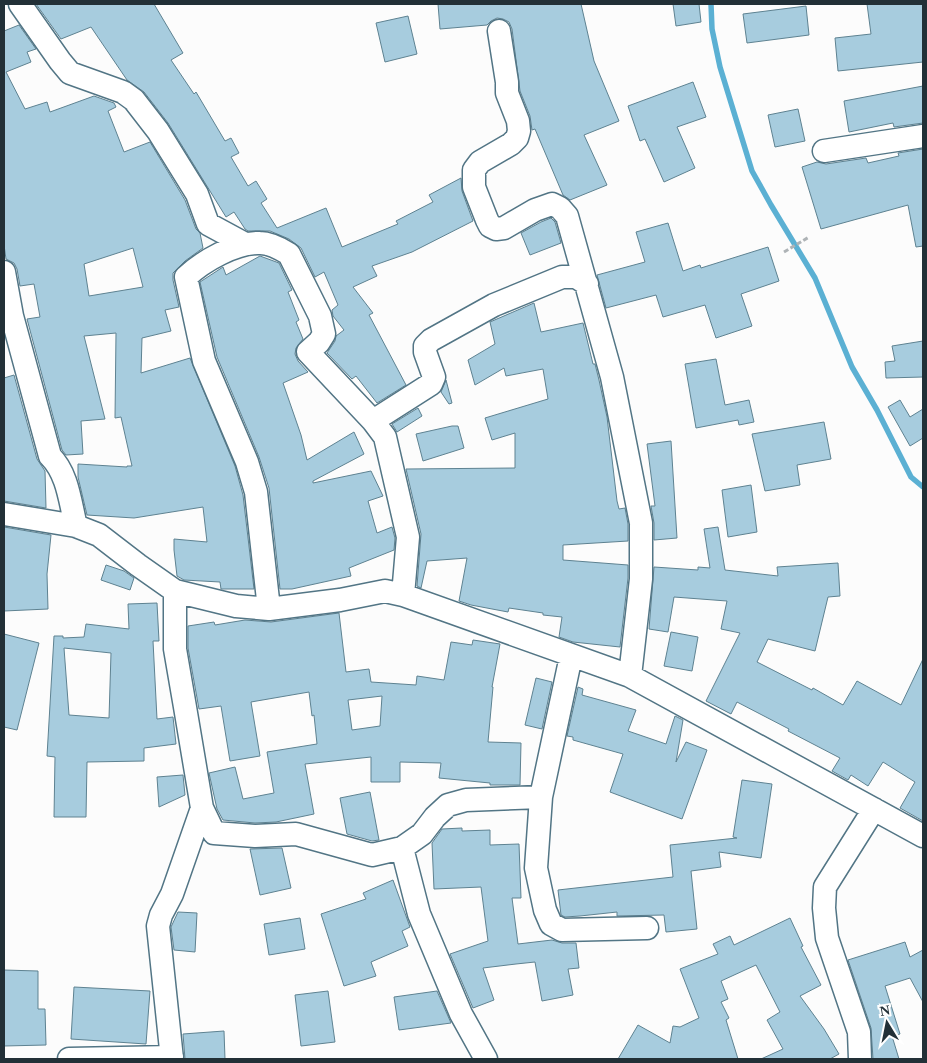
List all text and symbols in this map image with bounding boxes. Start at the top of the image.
north arrow [862,998,912,1048]
text: N [879,1002,891,1019]

